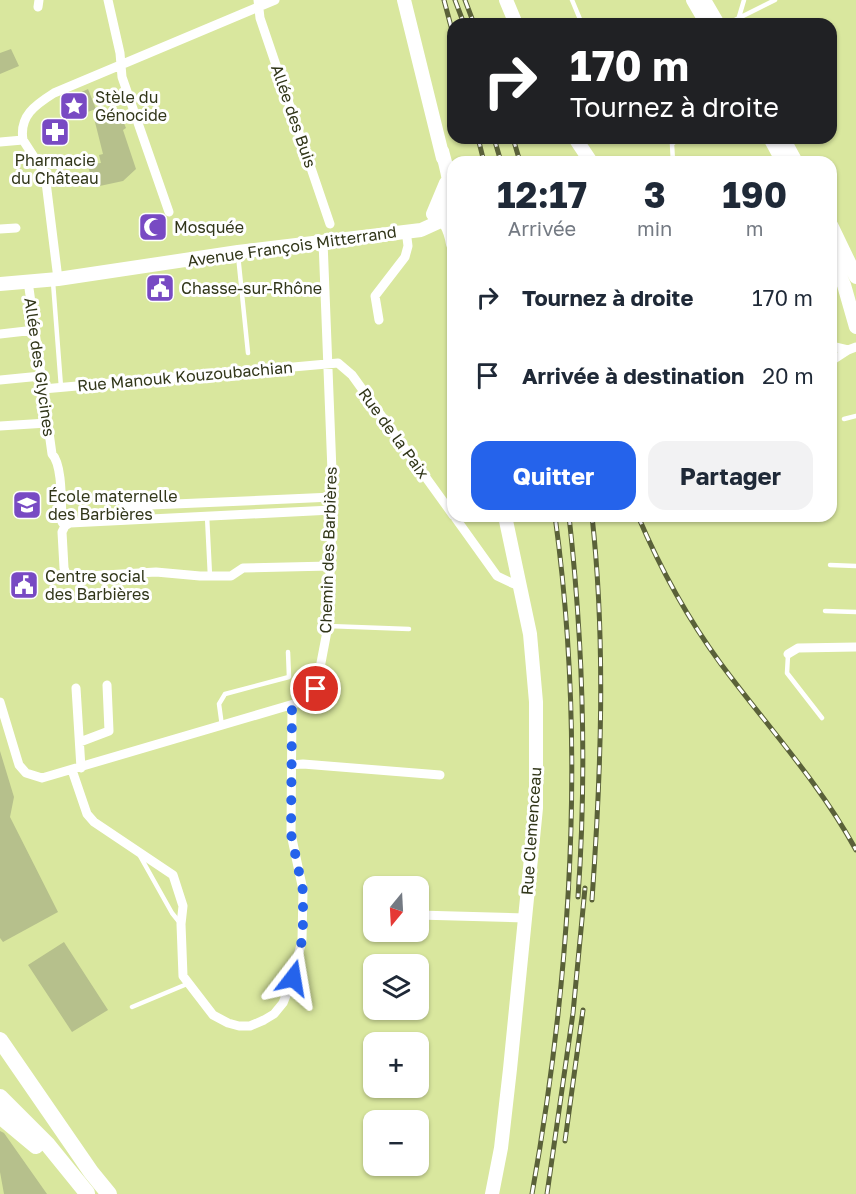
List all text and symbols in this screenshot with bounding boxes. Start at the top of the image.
text: 170 m [570,40,689,90]
icon: right [471,42,549,120]
street label: Allée des Buis [267,62,321,170]
place label: Stèle du Génocide [95,87,167,125]
place icon: Stèle du Génocide [58,90,90,122]
text: Tournez à droite [570,91,779,123]
pharmacy icon: Pharmacie du Château [39,116,71,148]
place label: Pharmacie du Château [11,150,99,188]
text: 12:17 [497,173,587,216]
text: 3 [644,173,666,216]
text: 190 [722,173,787,216]
mosque icon: Mosquée [137,211,169,243]
text: Arrivée [508,216,576,240]
text: min [637,216,672,240]
text: m [746,216,764,240]
place label: Mosquée [174,217,244,237]
street label: Avenue François Mitterrand [186,221,398,271]
public building icon: Chasse-sur-Rhône [144,272,176,304]
place label: Chasse-sur-Rhône [181,278,322,298]
icon: right [471,281,504,314]
text: Tournez à droite [522,284,693,311]
text: 170 m [752,284,813,311]
street label: Allée des Glycines [20,296,60,438]
street label: Rue Manouk Kouzoubachian [76,357,294,395]
icon: arrive [471,359,504,392]
text: Arrivée à destination [522,362,744,389]
text: 20 m [762,362,814,389]
street label: Rue de la Paix [354,384,434,482]
button: Quitter [471,441,636,510]
button: Partager [648,441,813,510]
street label: Chemin des Barbières [315,466,341,634]
place label: École maternelle des Barbières [48,486,178,524]
school or university icon: École maternelle des Barbières [11,489,43,521]
place label: Centre social des Barbières [45,566,150,604]
public building icon: Centre social des Barbières [8,569,40,601]
pin [290,663,341,714]
icon: arrive [299,672,332,705]
street label: Rue Clemenceau [517,766,545,896]
north arrow [363,876,429,942]
map controls [363,876,429,1176]
position arrow [261,946,325,1010]
button: layers [363,954,429,1020]
button: + [363,1032,429,1098]
button: − [363,1110,429,1176]

